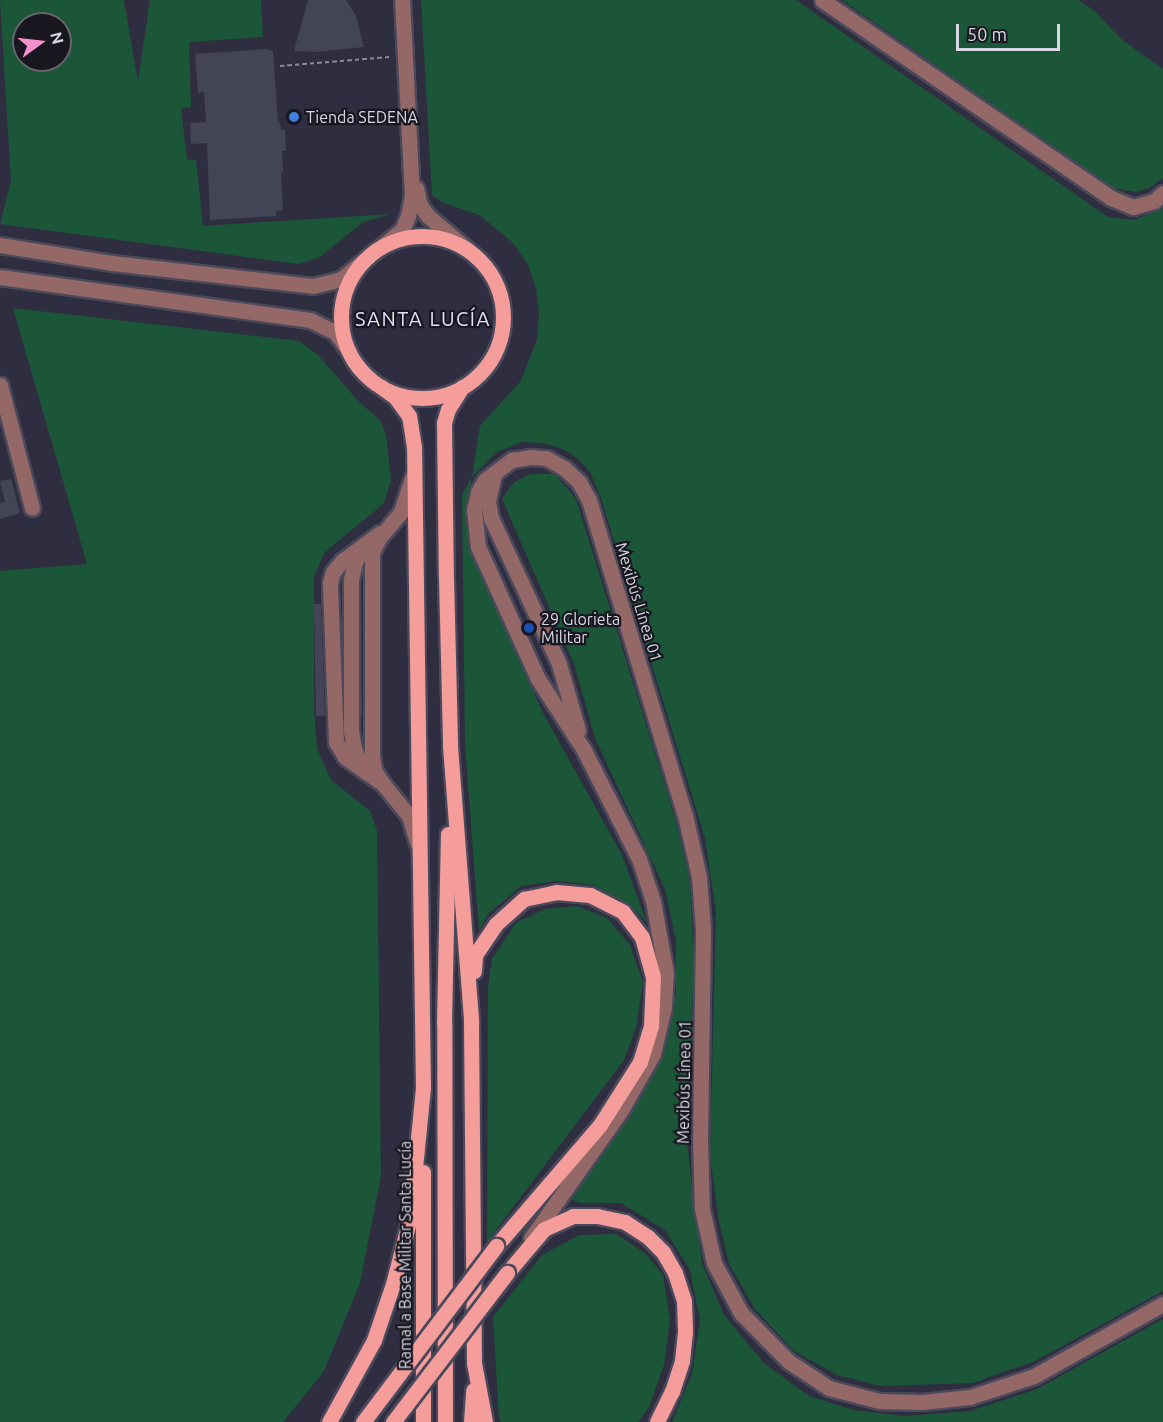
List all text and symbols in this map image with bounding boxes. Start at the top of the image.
north arrow [12,12,72,72]
scale bar [959,12,1062,50]
text: 50 m [967,24,1007,44]
text: N [47,30,68,46]
place label: Tienda SEDENA [306,107,418,127]
marker: Tienda SEDENA [287,110,301,124]
district label: SANTA LUCÍA [355,306,491,330]
street label: Mexibús Línea 01 [612,540,666,664]
place label: 29 Glorieta Militar [541,609,620,647]
marker: 29 Glorieta Militar [522,621,536,635]
street label: Mexibús Línea 01 [673,1020,695,1144]
street label: Ramal a Base Militar Santa Lucía [395,1141,415,1369]

